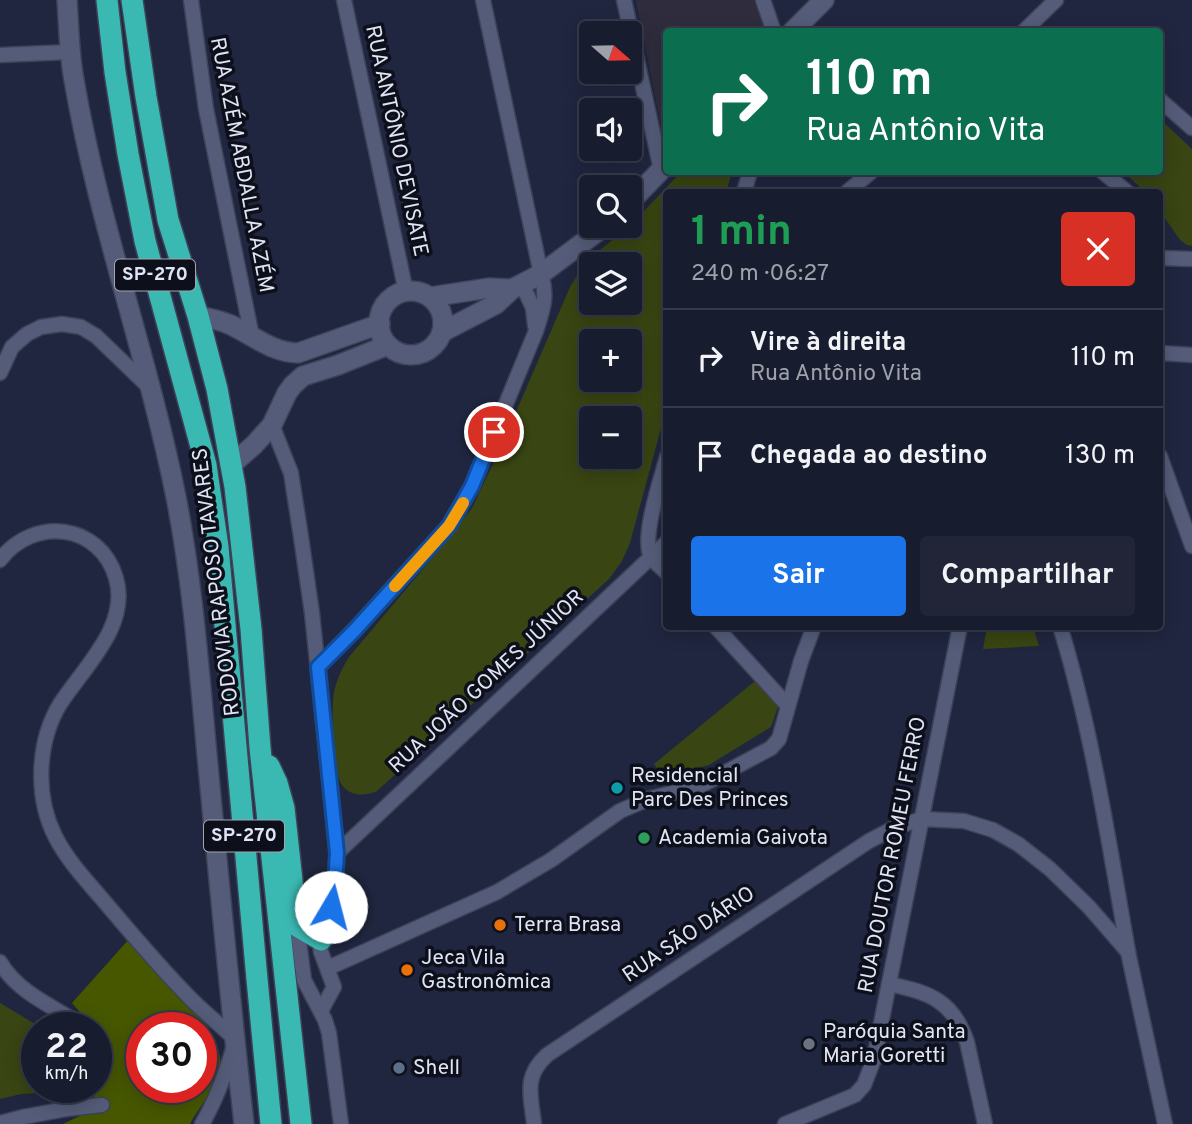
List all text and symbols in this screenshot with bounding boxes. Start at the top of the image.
north arrow [579,21,642,84]
map controls [579,21,642,469]
street label: RUA ANTÔNIO DEVISATE [358,23,435,259]
street label: RUA AZÉM ABDALLA AZÉM [203,35,280,295]
text: 110 m [806,51,933,113]
icon: right [691,56,782,147]
button: sound [579,98,642,161]
text: Rua Antônio Vita [806,112,1045,152]
button: search [579,175,642,238]
text: 1 min [691,207,792,260]
button: close [1061,212,1135,286]
button: layers [579,252,642,315]
road number: SP-270 [115,260,195,290]
text: 240 m · 06:27 [691,260,829,289]
text: Vire à direita [750,327,906,360]
button: + [579,329,642,392]
icon: right [691,339,729,377]
text: 110 m [1071,342,1135,375]
text: Rua Antônio Vita [750,360,922,389]
pin [464,402,524,462]
button: − [579,406,642,469]
icon: arrive [475,413,513,451]
icon: arrive [691,437,729,475]
text: Chegada ao destino [750,440,987,473]
text: 130 m [1065,440,1135,473]
street label: RODOVIA RAPOSO TAVARES [187,446,247,718]
button: Sair [691,536,906,616]
button: Compartilhar [920,536,1135,616]
street label: RUA JOÃO GOMES JÚNIOR [383,583,591,780]
street label: RUA DOUTOR ROMEU FERRO [853,715,933,995]
place label: Residencial Parc Des Princes [631,763,789,814]
marker: Residencial Parc Des Princes [609,780,625,796]
road number: SP-270 [204,820,284,852]
place label: Academia Gaivota [658,825,828,852]
marker: Academia Gaivota [636,830,652,846]
position arrow [294,870,368,944]
street label: RUA SÃO DÁRIO [617,880,760,989]
place label: Terra Brasa [514,912,621,939]
marker: Terra Brasa [492,917,508,933]
place label: Jeca Vila Gastronômica [421,945,551,996]
marker: Jeca Vila Gastronômica [399,962,415,978]
speed limit sign: 30 [126,1012,217,1103]
place label: Paróquia Santa Maria Goretti [823,1019,966,1070]
text: 22 [45,1026,88,1070]
marker: Paróquia Santa Maria Goretti [801,1036,817,1052]
place label: Shell [413,1055,460,1082]
marker: Shell [391,1060,407,1076]
text: km/h [45,1063,88,1086]

